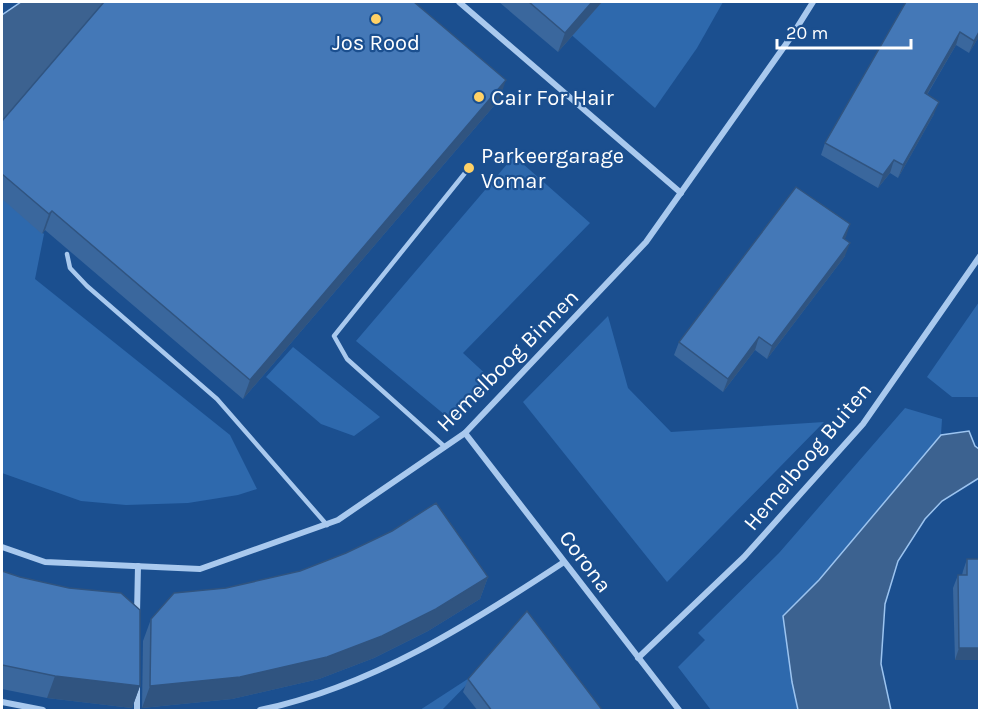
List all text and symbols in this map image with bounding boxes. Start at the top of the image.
marker: Jos Rood [369,12,383,26]
scale bar [777,12,910,50]
text: 20 m [786,22,828,44]
place label: Jos Rood [332,30,420,56]
place label: Cair For Hair [491,85,614,111]
marker: Cair For Hair [472,90,486,104]
place label: Parkeergarage Vomar [481,143,624,194]
marker: Parkeergarage Vomar [462,161,476,175]
street label: Hemelboog Binnen [431,284,584,437]
street label: Hemelboog Buiten [738,377,877,536]
street label: Corona [553,525,617,598]

